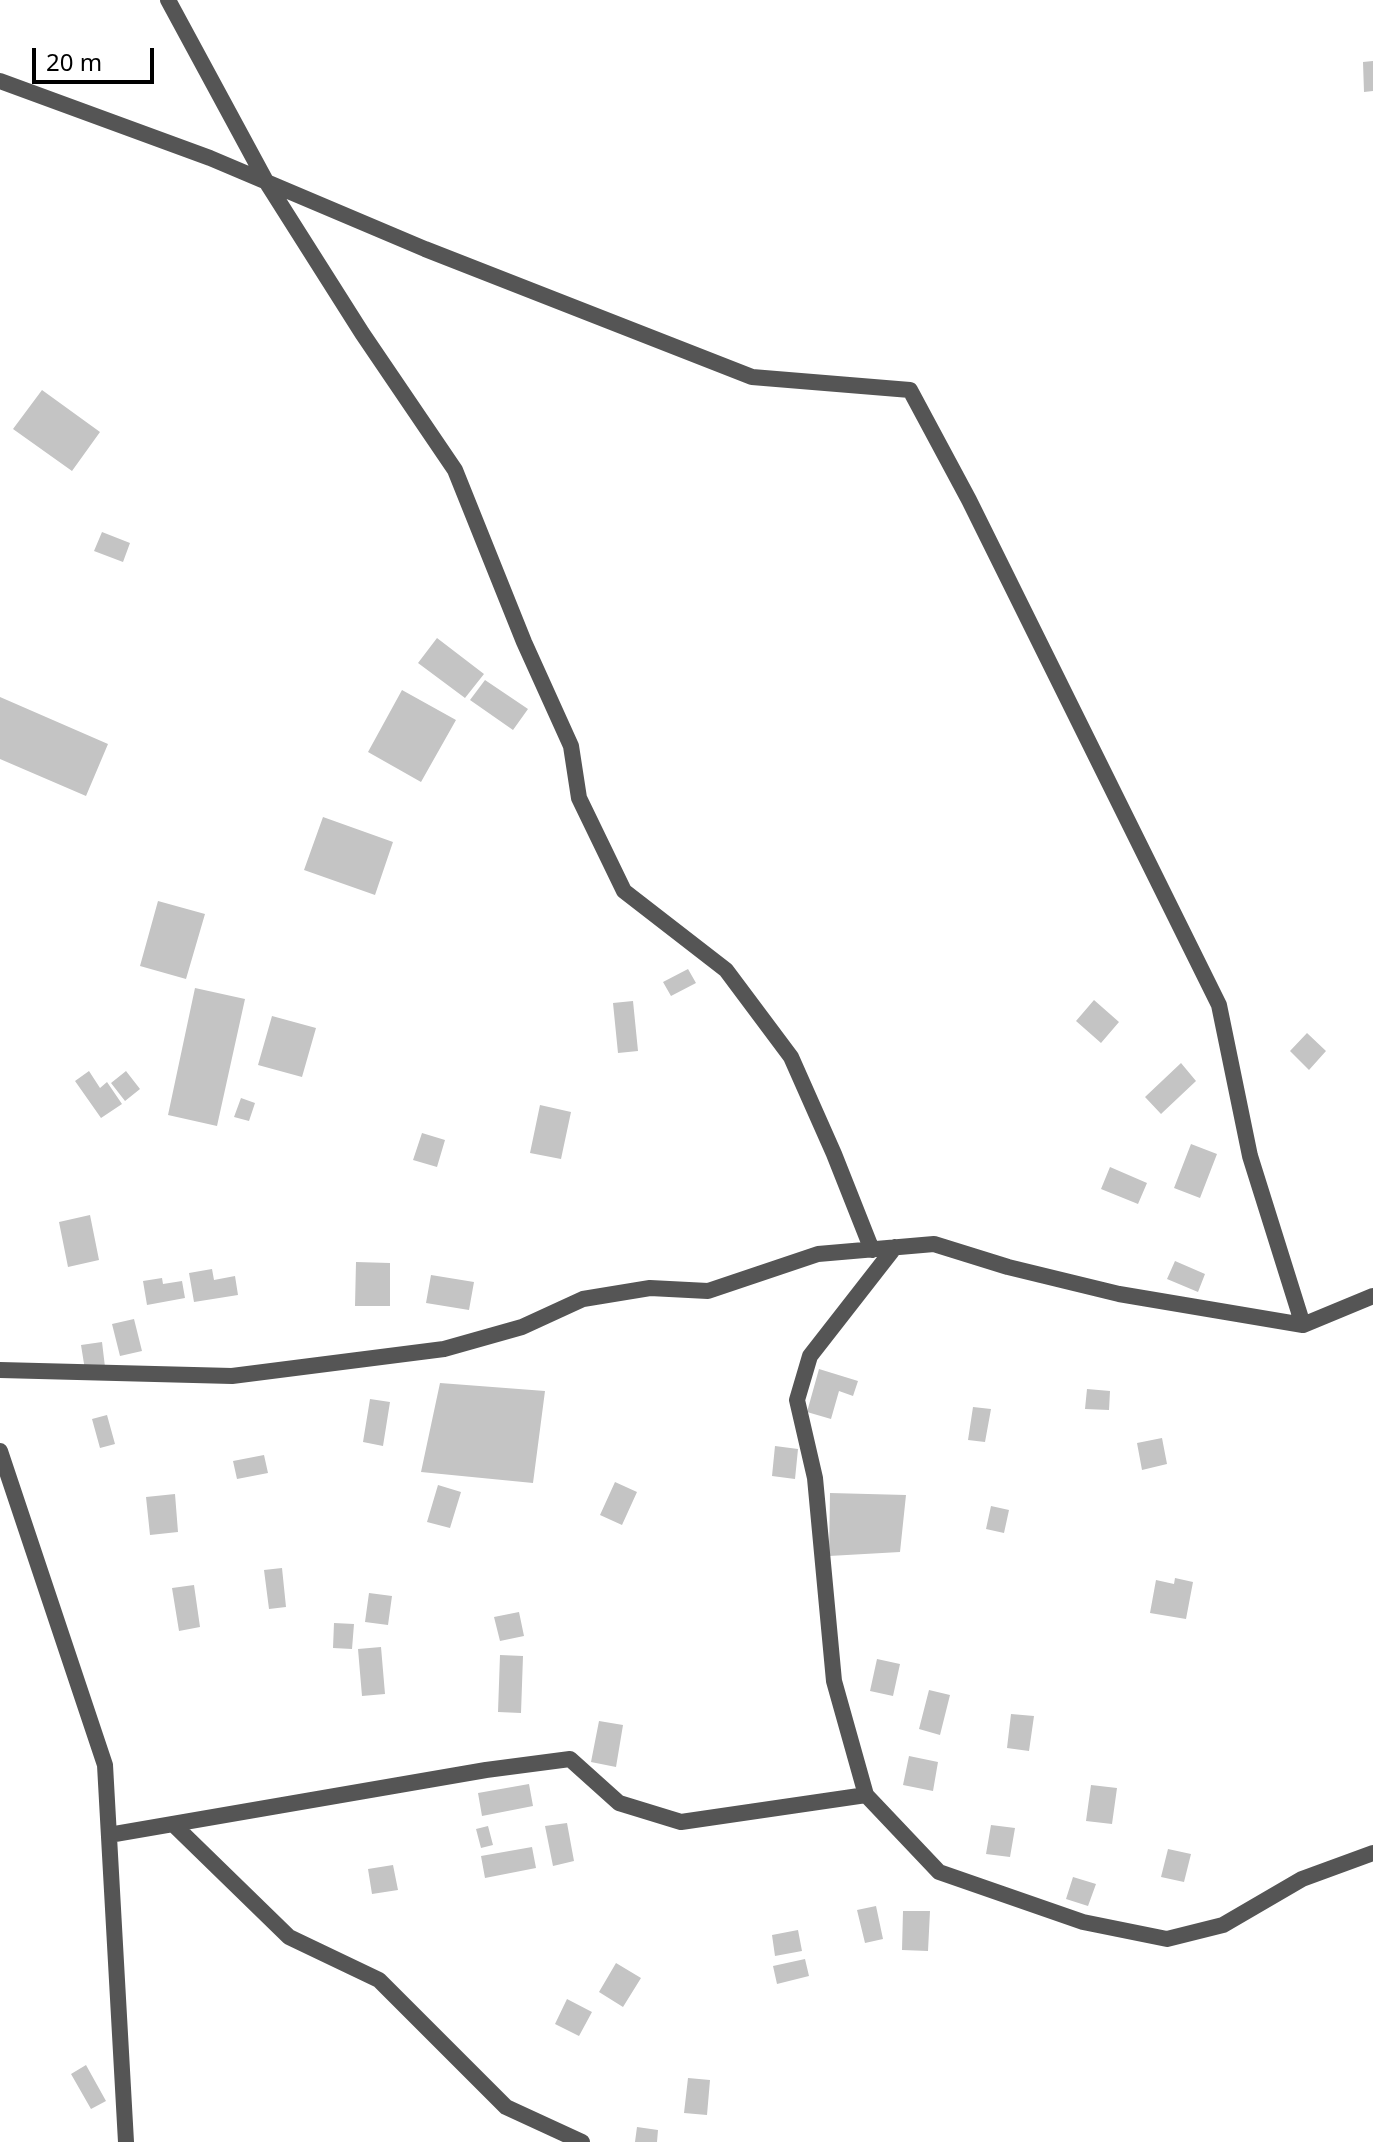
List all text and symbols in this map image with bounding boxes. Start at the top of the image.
scale bar [36,32,158,82]
text: 20 m [46,45,102,78]

